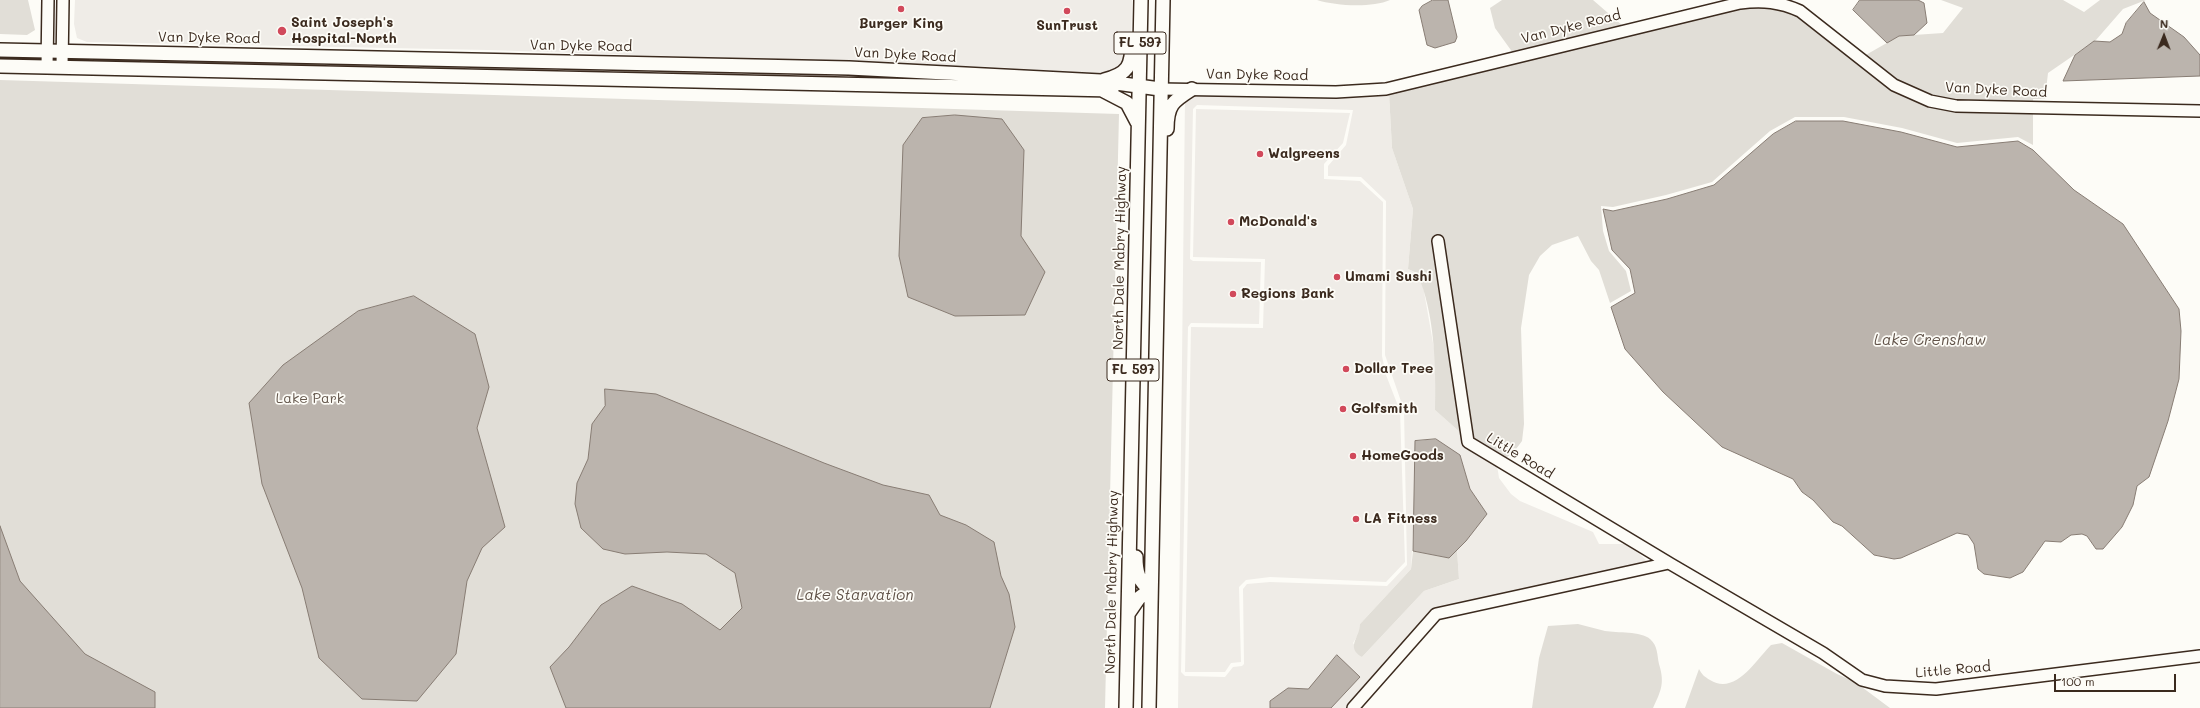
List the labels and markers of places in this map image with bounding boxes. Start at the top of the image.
marker: Burger King [896,4,906,14]
marker: SunTrust [1062,6,1072,16]
place label: Saint Joseph's Hospital-North [291,15,397,48]
place label: Burger King [859,16,943,32]
place label: SunTrust [1036,18,1098,34]
marker: Saint Joseph's Hospital-North [276,25,288,37]
place label: Walgreens [1268,146,1340,162]
marker: Walgreens [1255,149,1265,159]
place label: McDonald's [1239,214,1317,230]
marker: McDonald's [1226,217,1236,227]
place label: Umami Sushi [1345,269,1432,285]
marker: Umami Sushi [1332,272,1342,282]
place label: Regions Bank [1241,286,1334,302]
marker: Regions Bank [1228,289,1238,299]
place label: Dollar Tree [1354,361,1433,377]
marker: Dollar Tree [1341,364,1351,374]
place label: Golfsmith [1351,401,1417,417]
marker: Golfsmith [1338,404,1348,414]
place label: HomeGoods [1361,448,1444,464]
marker: HomeGoods [1348,451,1358,461]
place label: LA Fitness [1364,511,1437,527]
marker: LA Fitness [1351,514,1361,524]

